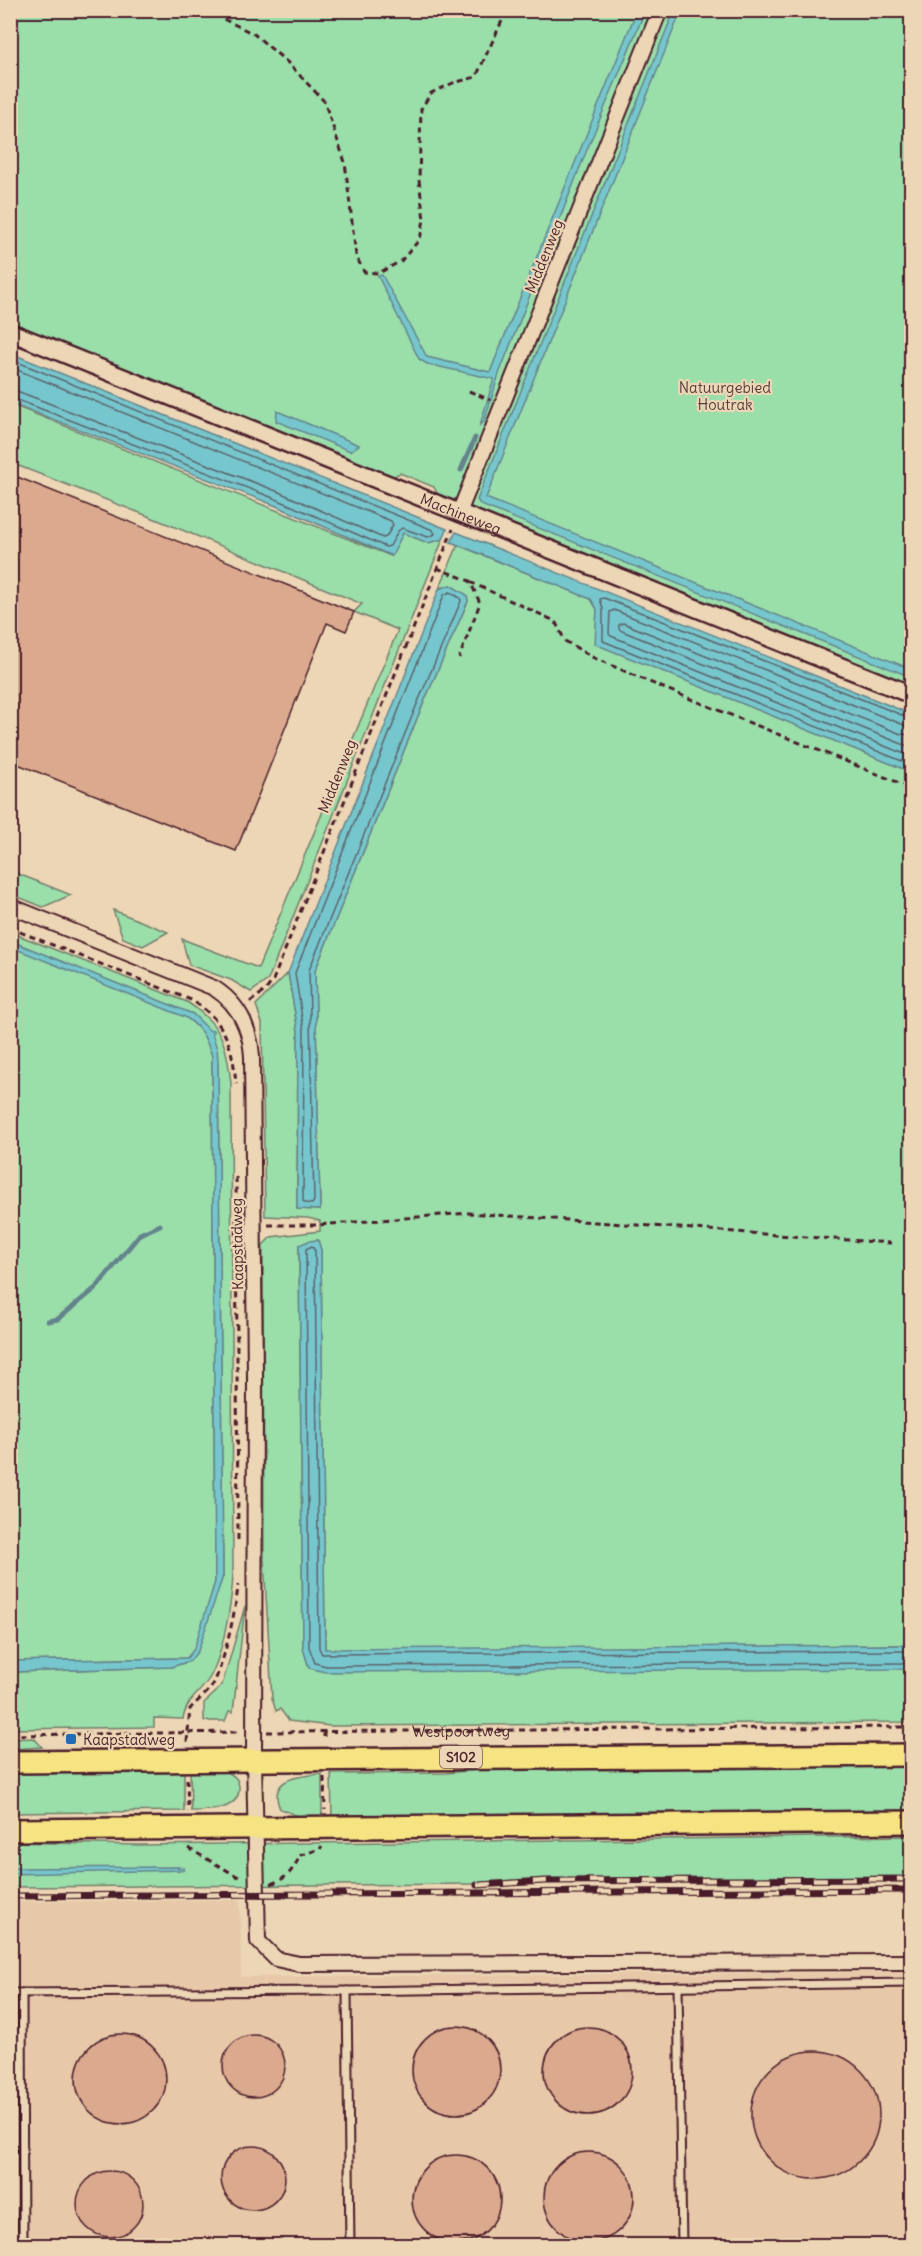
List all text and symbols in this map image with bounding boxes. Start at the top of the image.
street label: Middenweg [521,216,567,296]
park label: Natuurgebied Houtrak [679,378,771,414]
street label: Machineweg [418,489,504,538]
street label: Middenweg [314,736,360,816]
street label: Kaapstadweg [227,1198,247,1290]
street label: Westpoortweg [412,1721,510,1740]
place label: Kaapstadweg [83,1730,175,1749]
marker: Kaapstadweg [64,1732,78,1746]
road number: S102 [440,1746,482,1768]

